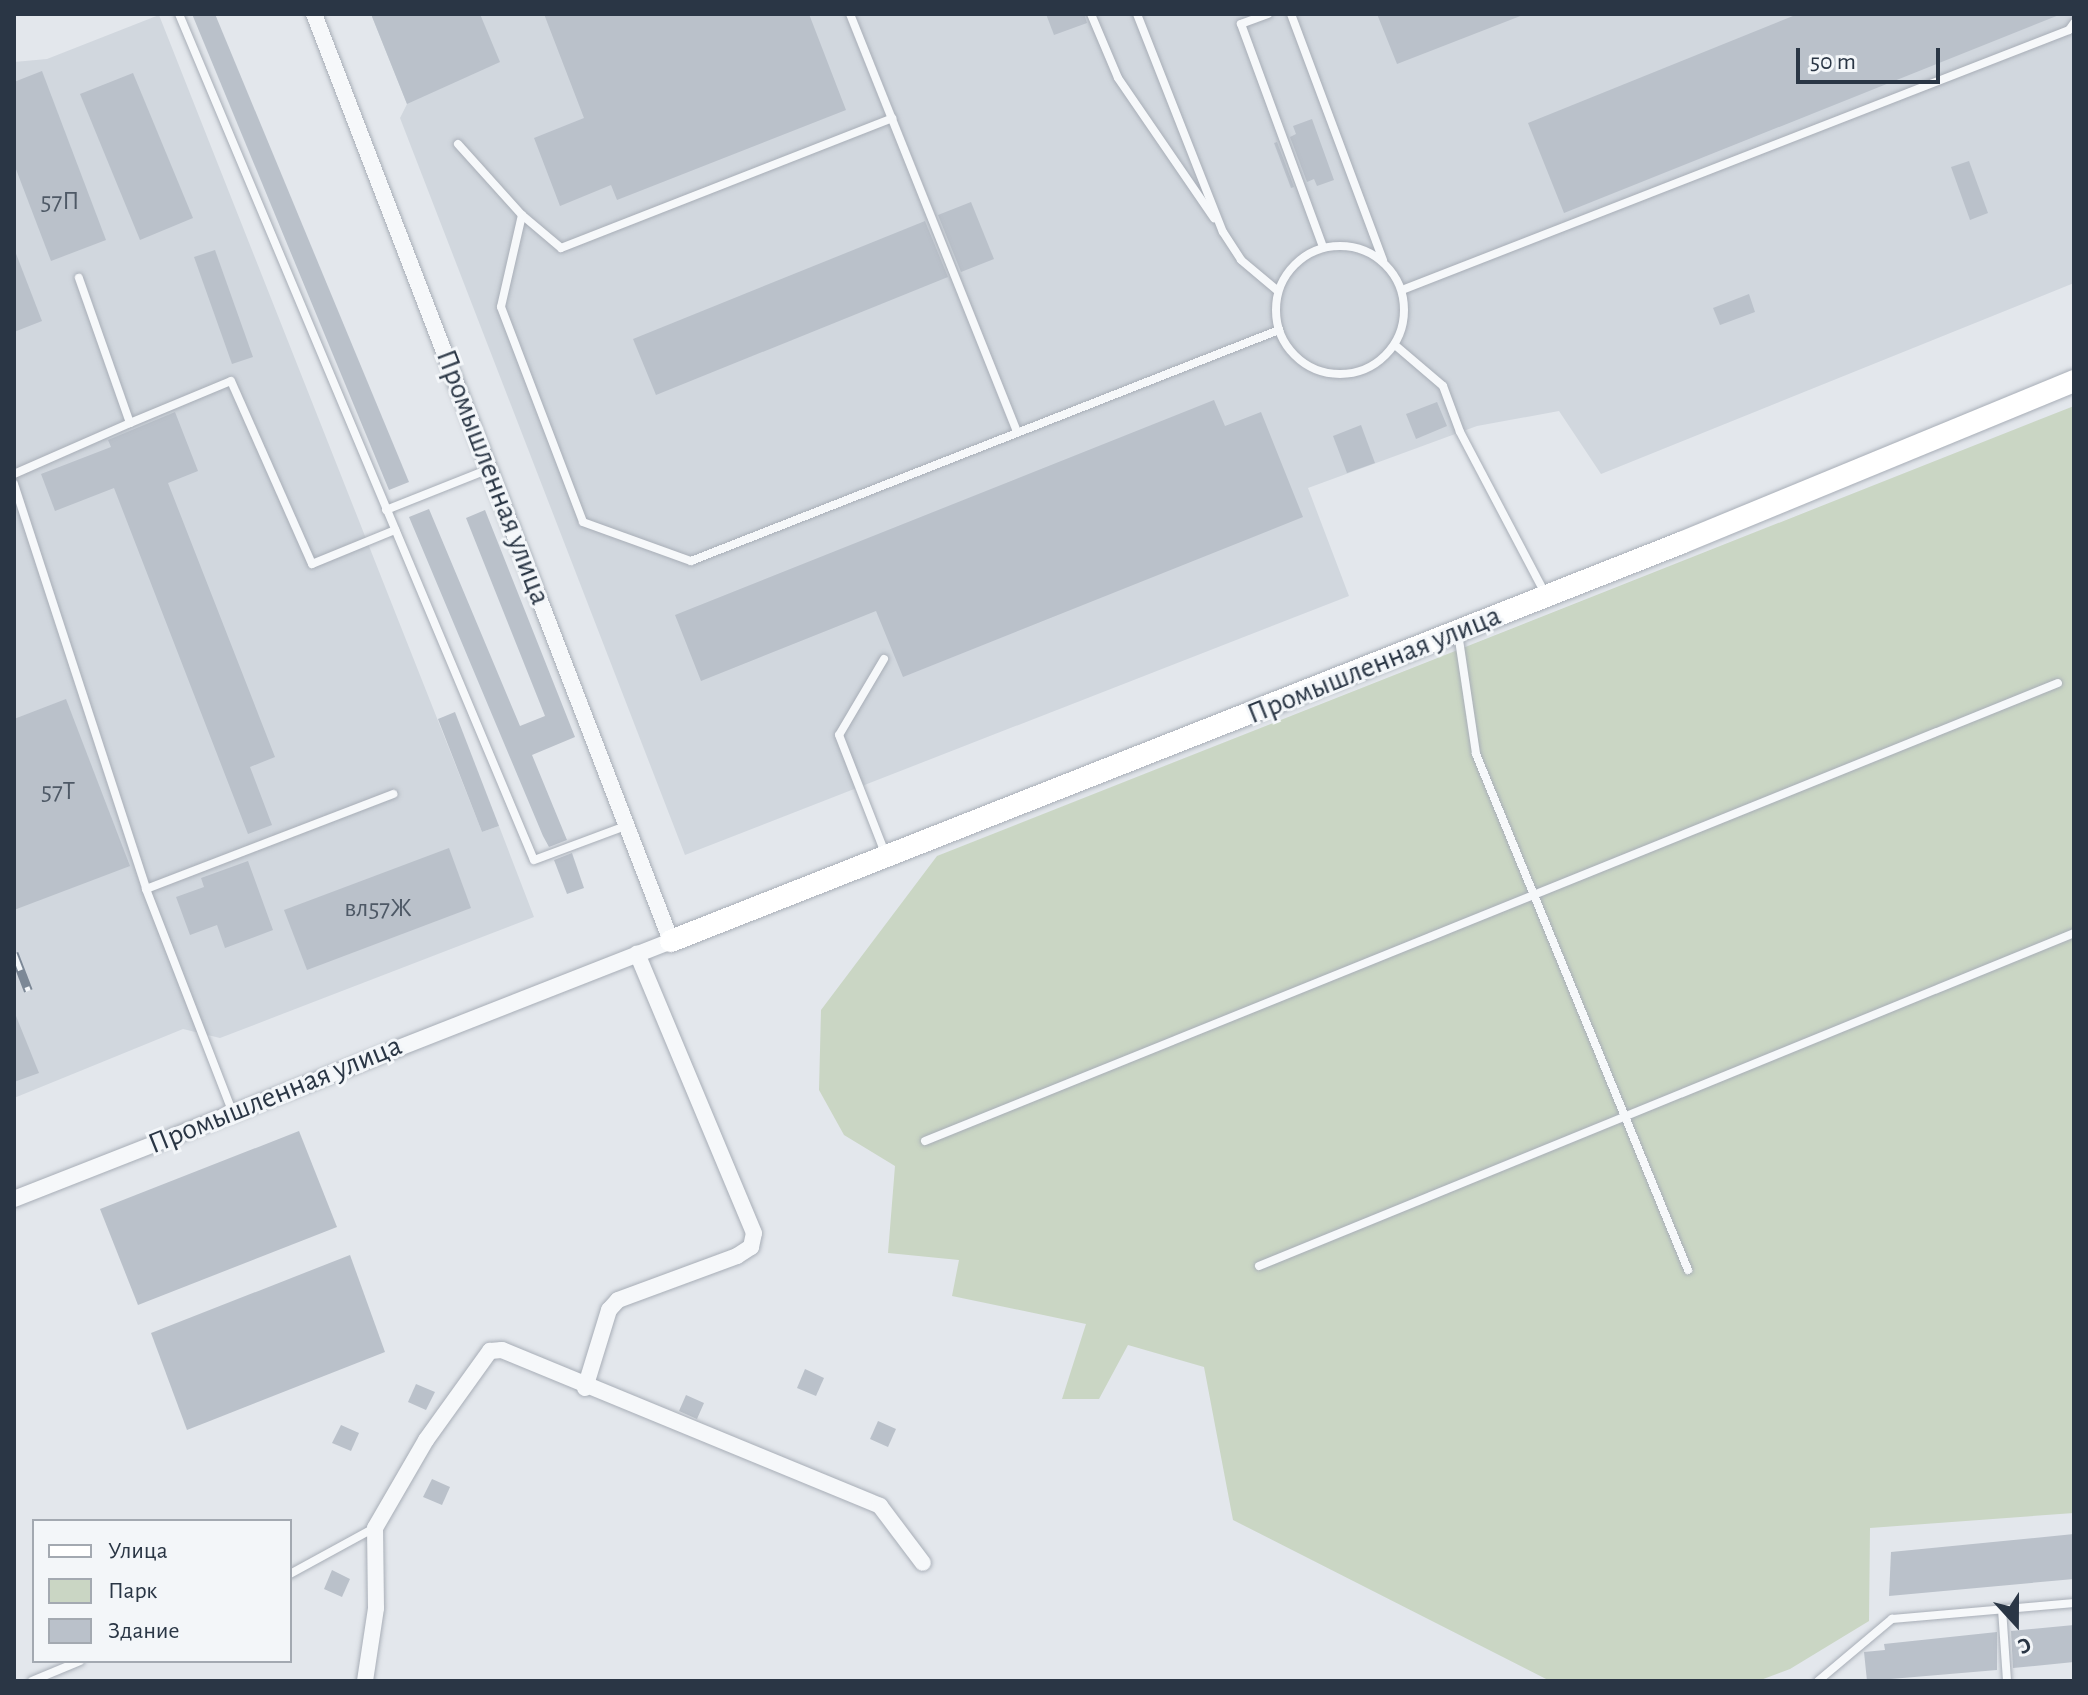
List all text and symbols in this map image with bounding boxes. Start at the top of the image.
scale bar [1800,32,1944,82]
text: 50 m [1810,50,1856,74]
house number: 57П [41,186,79,218]
street label: Промышленная улица [428,344,558,610]
street label: Промышленная улица [1242,598,1506,732]
house number: 57Т [41,776,75,808]
house number: вл57Ж [344,893,412,925]
street label: Промышленная улица [143,1028,407,1162]
legend [32,1519,292,1663]
text: Улица [108,1539,168,1563]
text: Парк [108,1579,157,1603]
north arrow [1976,1583,2056,1663]
text: Здание [108,1619,179,1643]
text: С [2015,1633,2034,1658]

